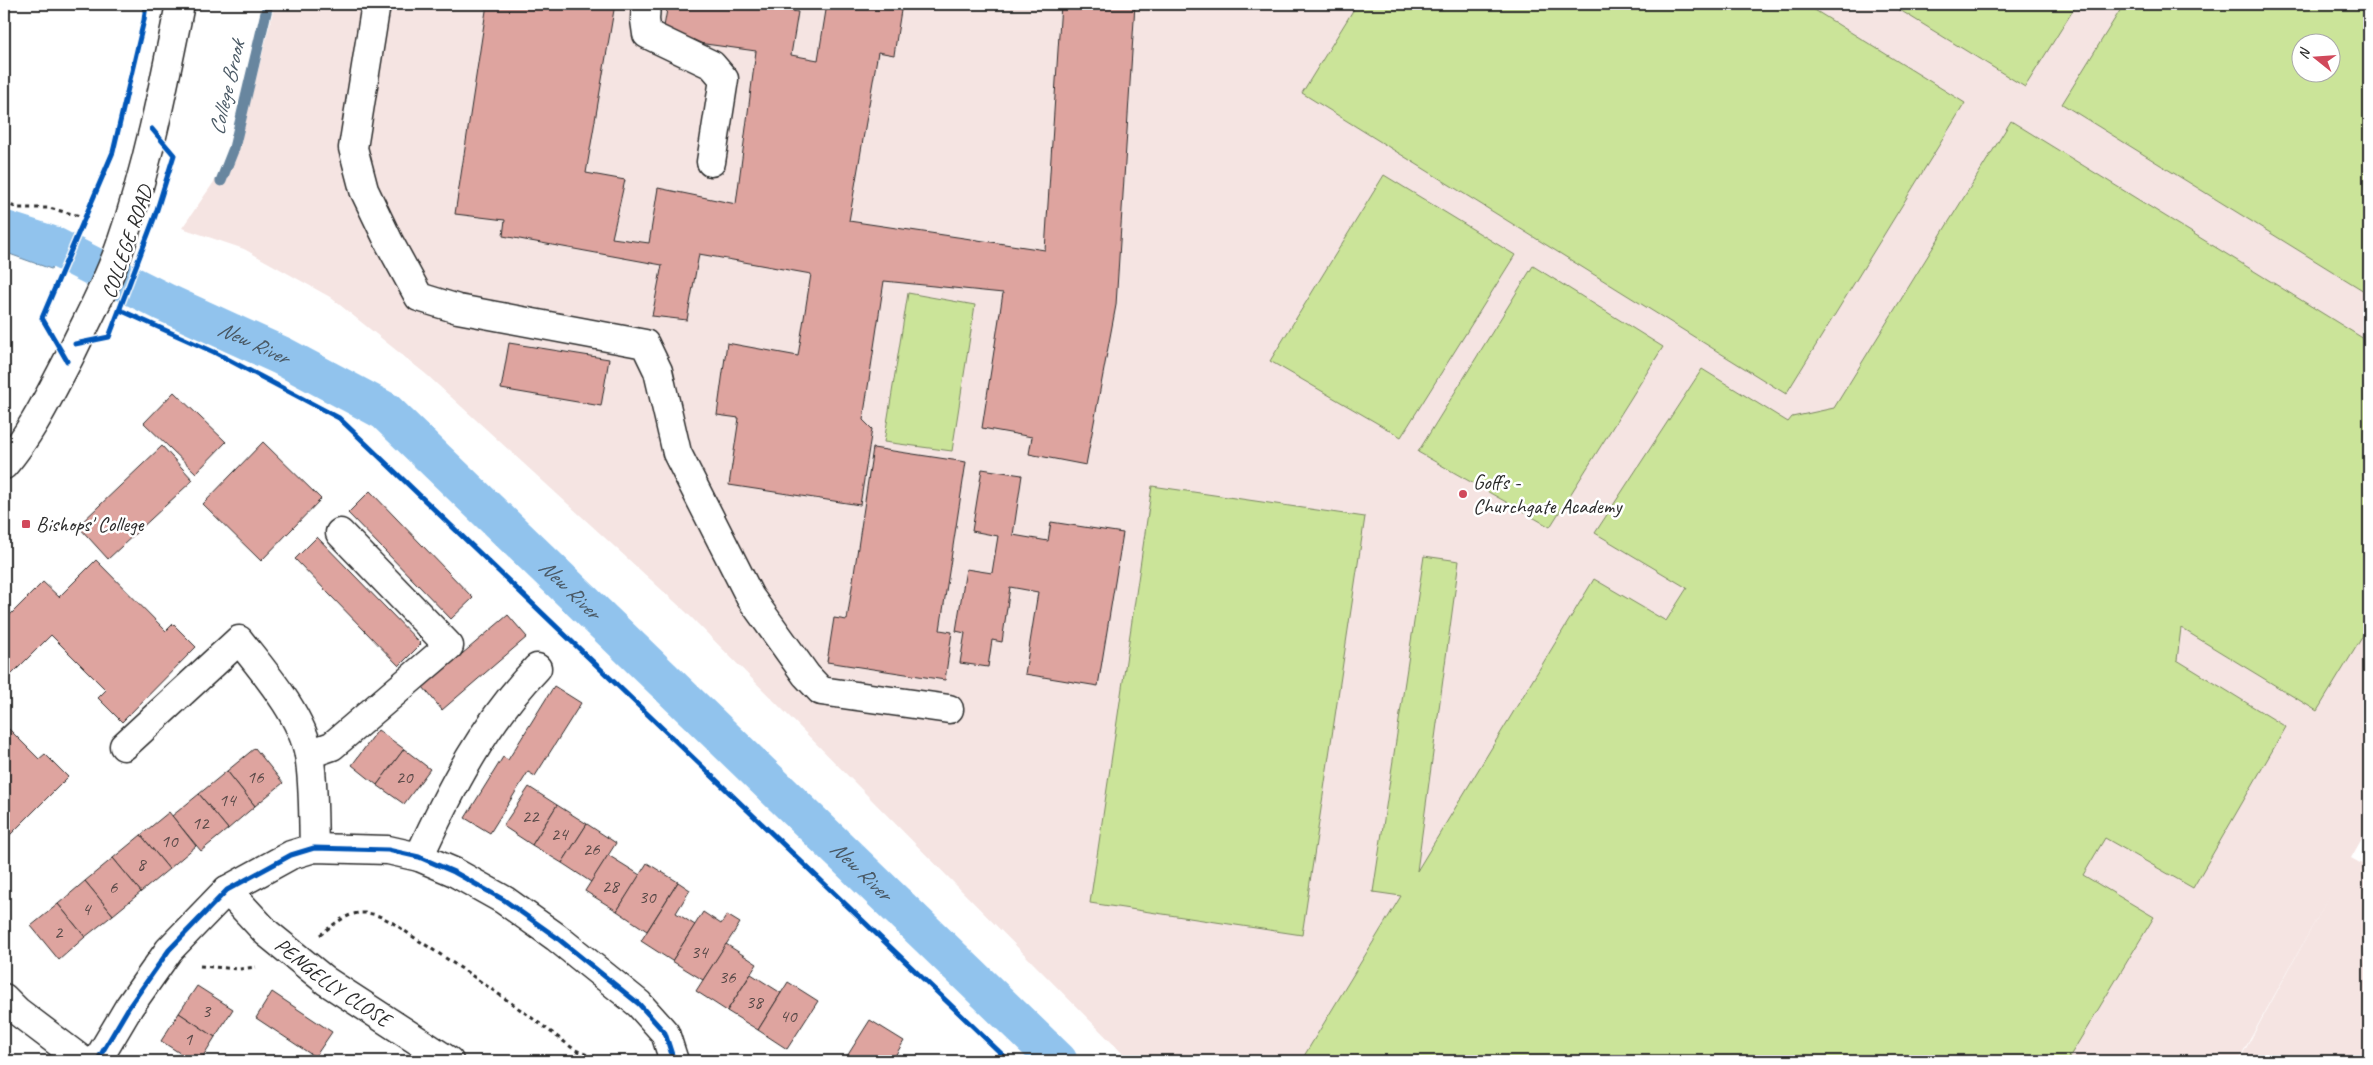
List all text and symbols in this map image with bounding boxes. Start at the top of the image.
north arrow [2290,32,2340,82]
water label: College Brook [203,34,252,138]
text: N [2295,45,2314,61]
street label: COLLEGE ROAD [96,181,159,302]
water label: New River [213,315,297,373]
place label: Goffs - Churchgate Academy [1473,469,1623,519]
marker: Goffs - Churchgate Academy [1457,488,1469,500]
place label: Bishops' College [36,511,145,537]
marker: Bishops' College [20,518,32,530]
water label: New River [533,553,609,628]
house number: 16 [246,765,265,789]
house number: 20 [395,765,414,789]
house number: 14 [218,788,238,812]
house number: 22 [521,804,540,828]
house number: 12 [191,811,210,835]
house number: 24 [550,822,570,846]
house number: 10 [160,829,179,853]
water label: New River [824,835,900,909]
house number: 26 [582,837,601,861]
house number: 8 [137,852,148,876]
house number: 28 [601,874,621,898]
house number: 6 [109,875,119,899]
house number: 30 [638,885,657,909]
house number: 4 [82,897,93,921]
house number: 2 [54,920,64,944]
street label: PENGELLY CLOSE [270,932,398,1034]
house number: 34 [690,940,710,964]
house number: 36 [718,965,737,989]
house number: 38 [745,990,765,1014]
house number: 3 [202,999,212,1023]
house number: 40 [779,1004,798,1028]
house number: 1 [184,1027,194,1051]

